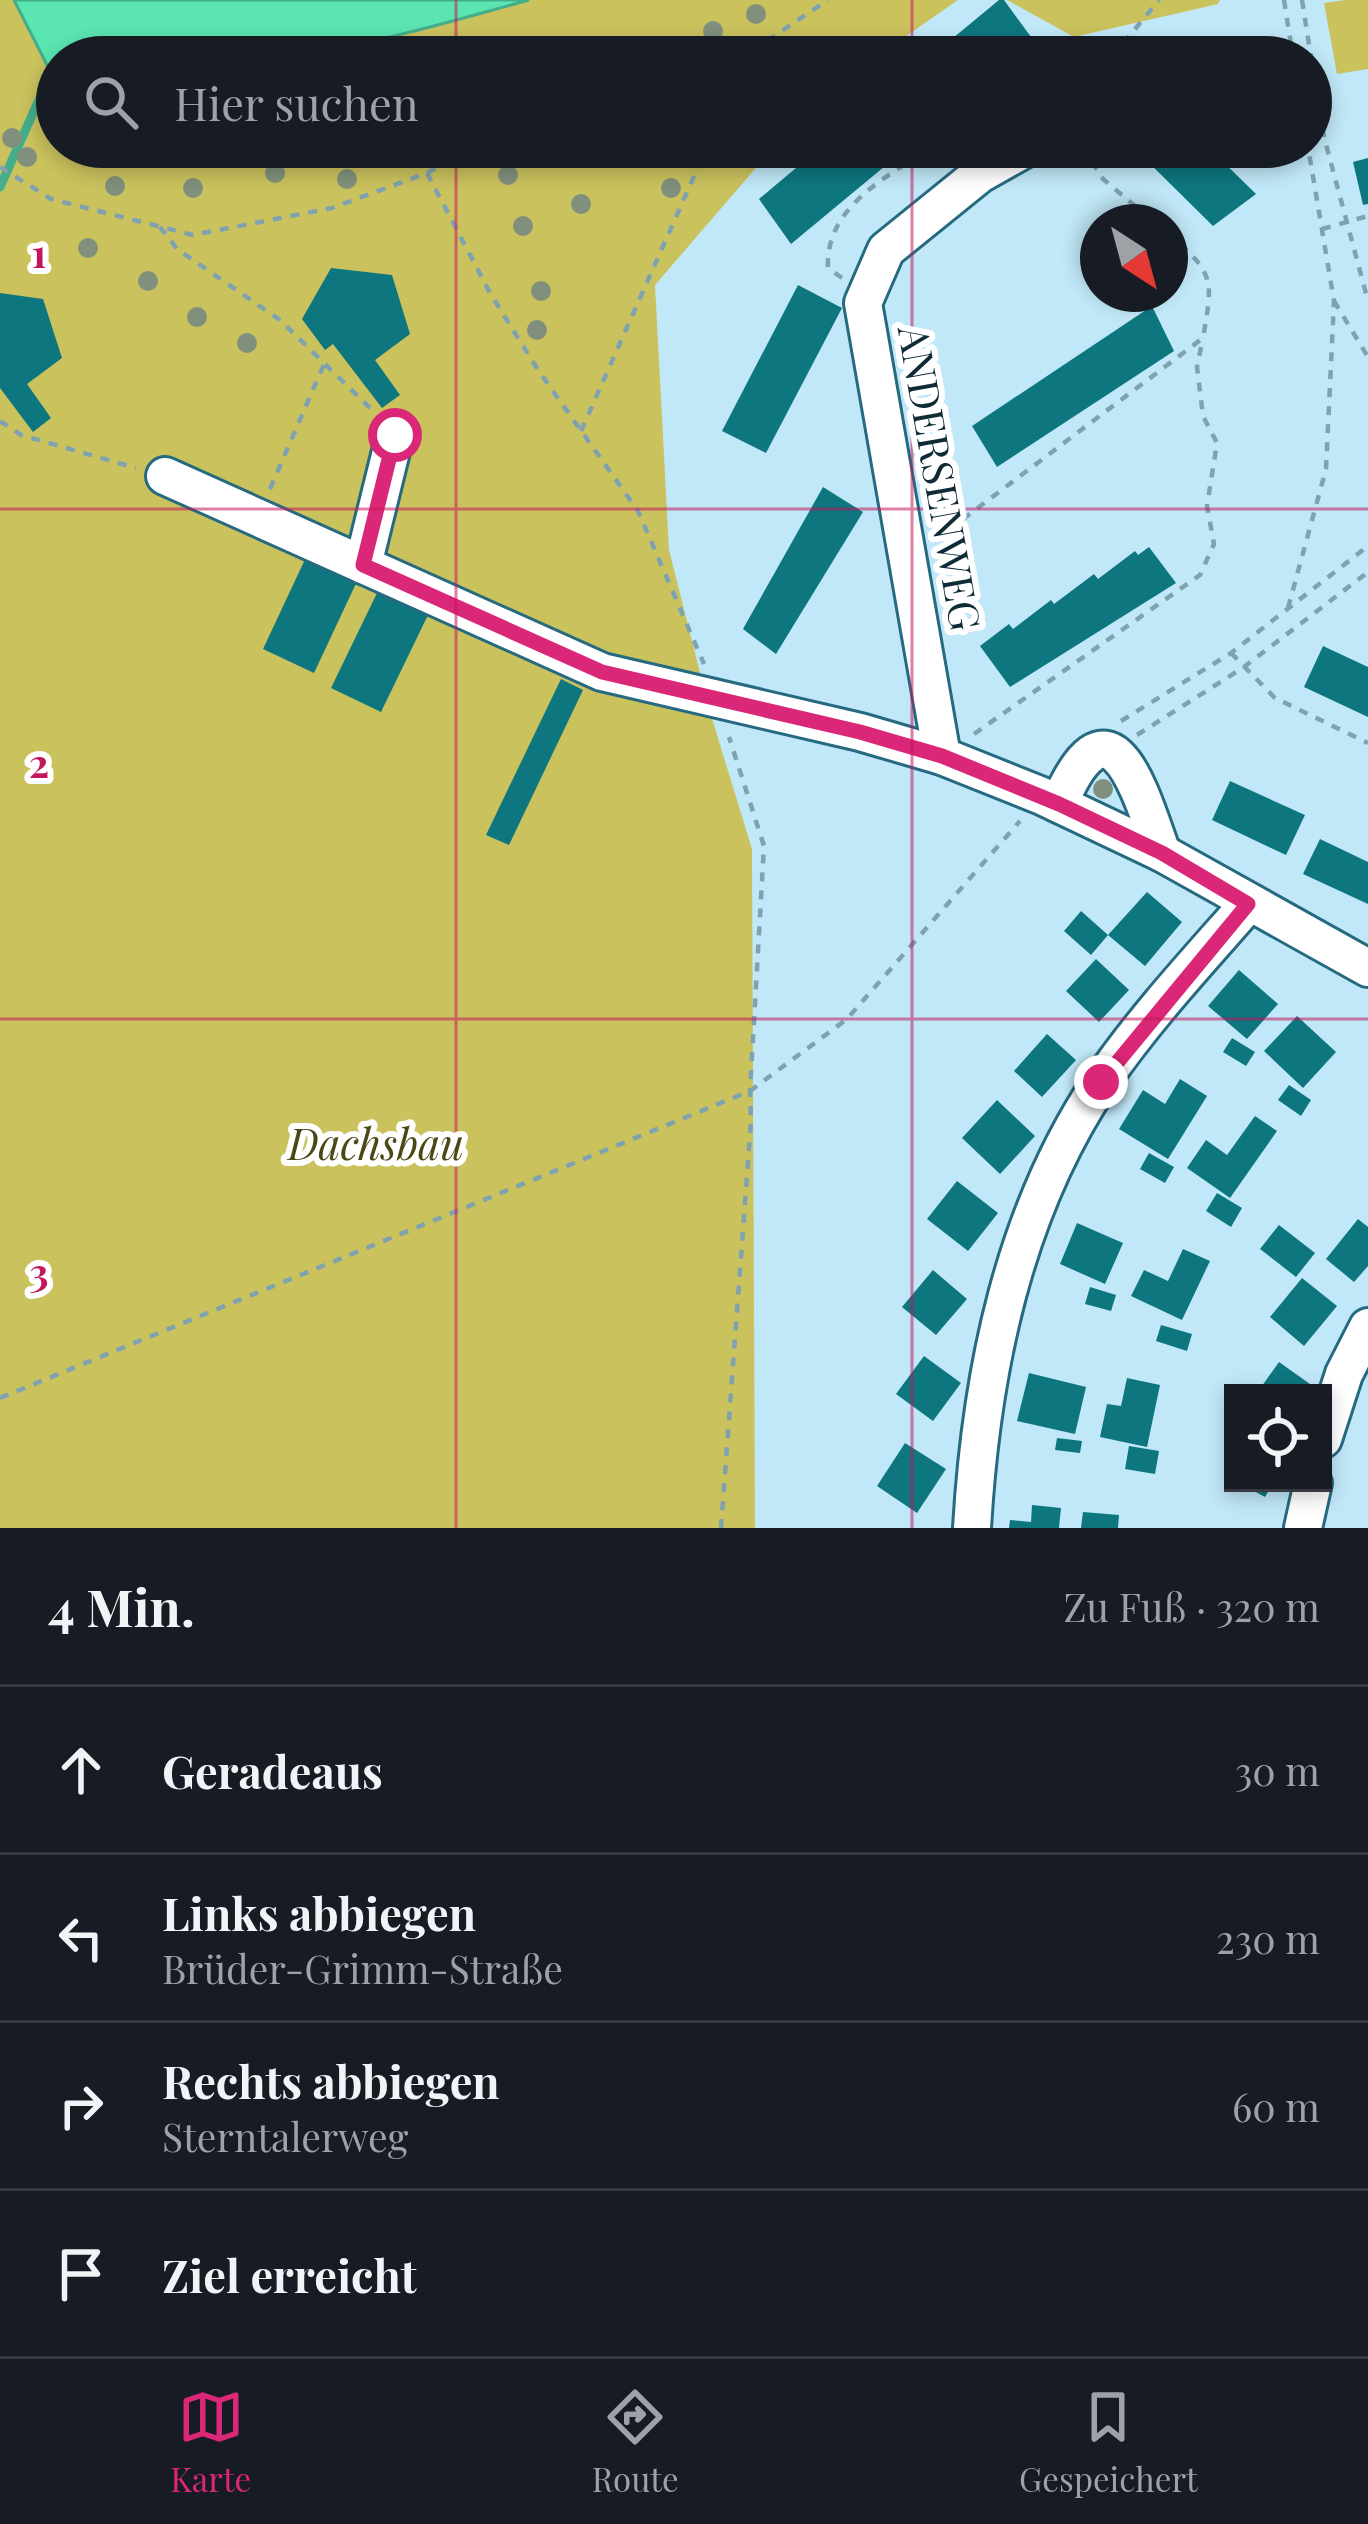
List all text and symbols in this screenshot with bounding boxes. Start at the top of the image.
search box [36,36,1332,168]
icon: search [78,69,144,135]
text: Hier suchen [174,72,419,132]
north arrow [1080,204,1188,312]
text: 1 [32,226,46,278]
street label: ANDERSENWEG [886,320,995,635]
route start [368,408,422,462]
text: 2 [29,736,49,788]
route end [1074,1055,1128,1109]
park label: Dachsbau [286,1115,464,1171]
text: 3 [29,1245,49,1297]
map controls [1224,1384,1332,1492]
button: locate [1224,1384,1332,1492]
text: 4 Min. [48,1572,195,1640]
text: Zu Fuß · 320 m [1063,1580,1320,1632]
icon: ahead [48,1737,114,1803]
text: Geradeaus [162,1740,383,1800]
text: 30 m [1235,1744,1320,1796]
text: Links abbiegen [162,1882,476,1942]
icon: left [48,1905,114,1971]
text: 230 m [1216,1912,1320,1964]
text: Brüder-Grimm-Straße [162,1942,563,1994]
text: Rechts abbiegen [162,2050,500,2110]
icon: right [48,2073,114,2139]
text: 60 m [1232,2080,1320,2132]
text: Sterntalerweg [162,2110,408,2162]
icon: arrive [48,2241,114,2307]
text: Ziel erreicht [162,2244,417,2304]
tab: Karte [170,2384,251,2500]
tab: Route [592,2384,679,2500]
tab: Gespeichert [1019,2384,1198,2500]

